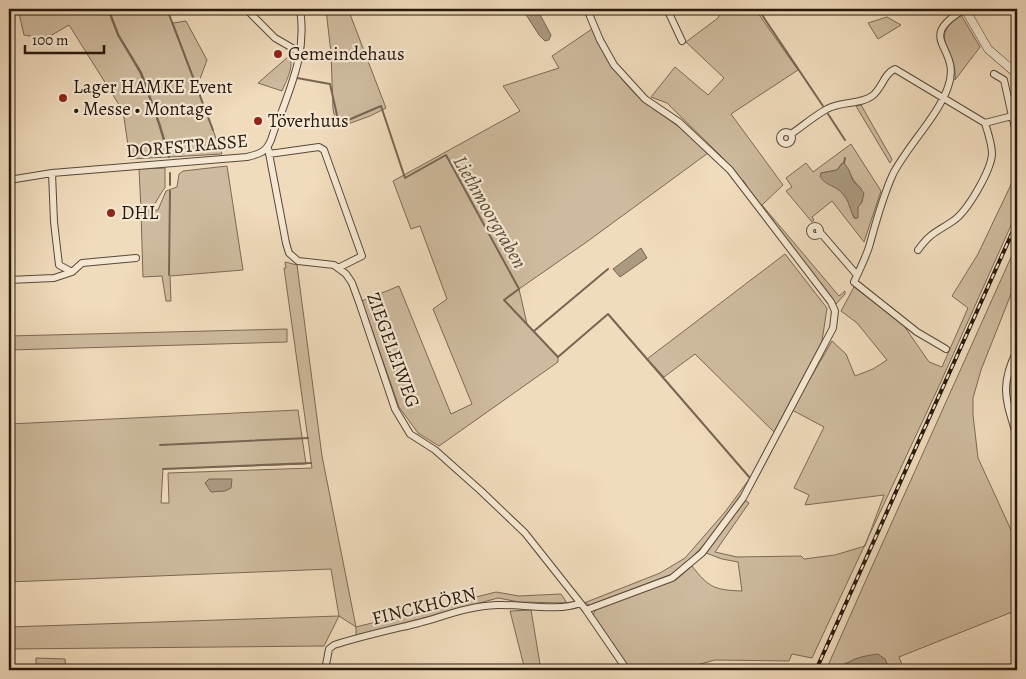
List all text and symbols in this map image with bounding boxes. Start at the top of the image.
scale bar [25,22,104,54]
text: 100 m [32,30,69,50]
place label: Gemeindehaus [288,41,405,67]
marker: Gemeindehaus [272,48,284,60]
place label: Lager HAMKE Event • Messe • Montage [73,74,233,122]
marker: Lager HAMKE Event • Messe • Montage [57,92,69,104]
place label: Töverhuus [268,108,349,134]
marker: Töverhuus [252,115,264,127]
street label: DORFSTRASSE [125,128,249,164]
water label: Liethmoorgraben [447,150,533,274]
place label: DHL [121,200,159,226]
marker: DHL [105,207,117,219]
street label: ZIEGELEIWEG [360,289,426,411]
street label: FINCKHÖRN [369,580,479,632]

